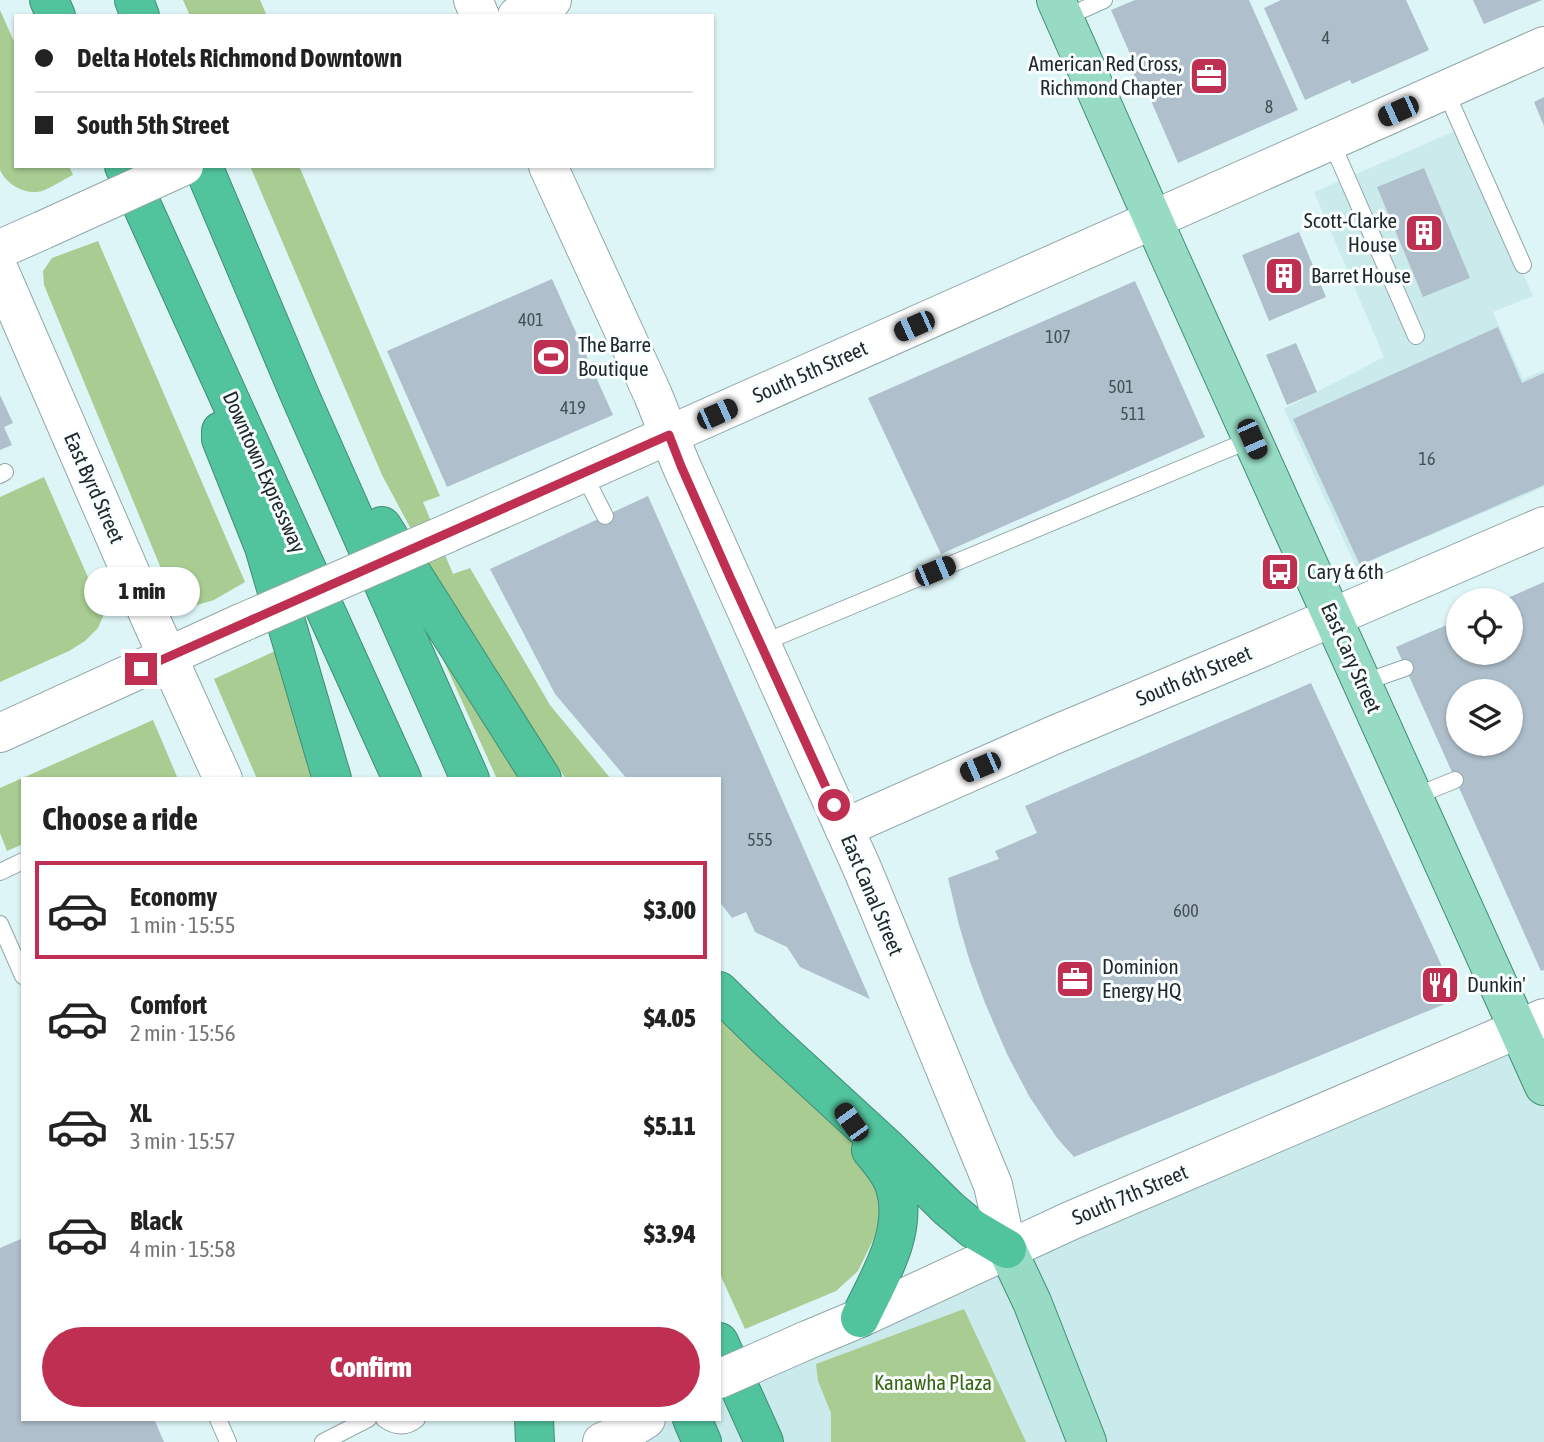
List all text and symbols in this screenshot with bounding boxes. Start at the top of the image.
house number: 4 [1322,27,1330,48]
text: Delta Hotels Richmond Downtown [77,43,402,73]
place label: American Red Cross, Richmond Chapter [1029,51,1183,99]
office icon: American Red Cross, Richmond Chapter [1188,55,1230,97]
car [1375,93,1422,129]
house number: 8 [1265,96,1273,117]
text: South 5th Street [77,110,229,140]
place label: Scott-Clarke House [1304,208,1397,256]
building icon: Scott-Clarke House [1403,212,1445,254]
building icon: Barret House [1263,255,1305,297]
place label: Barret House [1311,263,1411,287]
car [891,308,938,344]
house number: 401 [518,309,544,330]
house number: 107 [1045,326,1071,347]
place label: The Barre Boutique [578,332,651,380]
street label: South 5th Street [749,335,871,407]
sports icon: The Barre Boutique [530,336,572,378]
house number: 501 [1108,376,1134,397]
street label: Downtown Expressway [219,387,311,556]
car [694,396,741,432]
house number: 419 [560,397,586,418]
house number: 511 [1120,403,1146,424]
car [1234,416,1271,462]
street label: East Byrd Street [60,428,130,547]
house number: 16 [1419,448,1435,469]
bus stop icon: Cary & 6th [1259,551,1301,593]
car [912,553,959,589]
place label: Cary & 6th [1307,559,1384,583]
callout: 1 min [83,568,199,616]
text: 1 min [119,578,165,604]
map controls [1446,588,1523,756]
button: locate [1446,588,1523,665]
street label: East Cary Street [1317,599,1387,716]
street label: South 6th Street [1132,640,1255,710]
route end [125,653,157,685]
button: layers [1446,679,1523,756]
car [957,749,1004,785]
route start [818,789,850,821]
text: Choose a ride [42,800,198,837]
house number: 555 [747,829,773,850]
street label: East Canal Street [837,831,909,959]
icon: car [46,879,109,942]
text: Economy [130,882,217,912]
text: $3.00 [644,895,696,925]
house number: 600 [1173,900,1199,921]
text: 1 min · 15:55 [130,912,236,938]
place label: Dominion Energy HQ [1102,954,1182,1002]
office icon: Dominion Energy HQ [1054,958,1096,1000]
restaurant icon: Dunkin' [1419,964,1461,1006]
place label: Dunkin' [1467,972,1526,996]
icon: car [46,987,109,1050]
text: Comfort [130,990,207,1020]
text: $4.05 [644,1003,696,1033]
text: 2 min · 15:56 [130,1020,236,1046]
icon: car [46,1095,109,1158]
text: XL [130,1098,152,1128]
car [831,1099,872,1145]
text: $5.11 [644,1111,696,1141]
text: 3 min · 15:57 [130,1128,236,1154]
street label: South 7th Street [1068,1159,1191,1229]
icon: car [46,1203,109,1266]
text: Black [130,1206,182,1236]
text: $3.94 [644,1219,696,1249]
text: 4 min · 15:58 [130,1236,236,1262]
button: Confirm [42,1327,700,1407]
park label: Kanawha Plaza [874,1370,992,1394]

